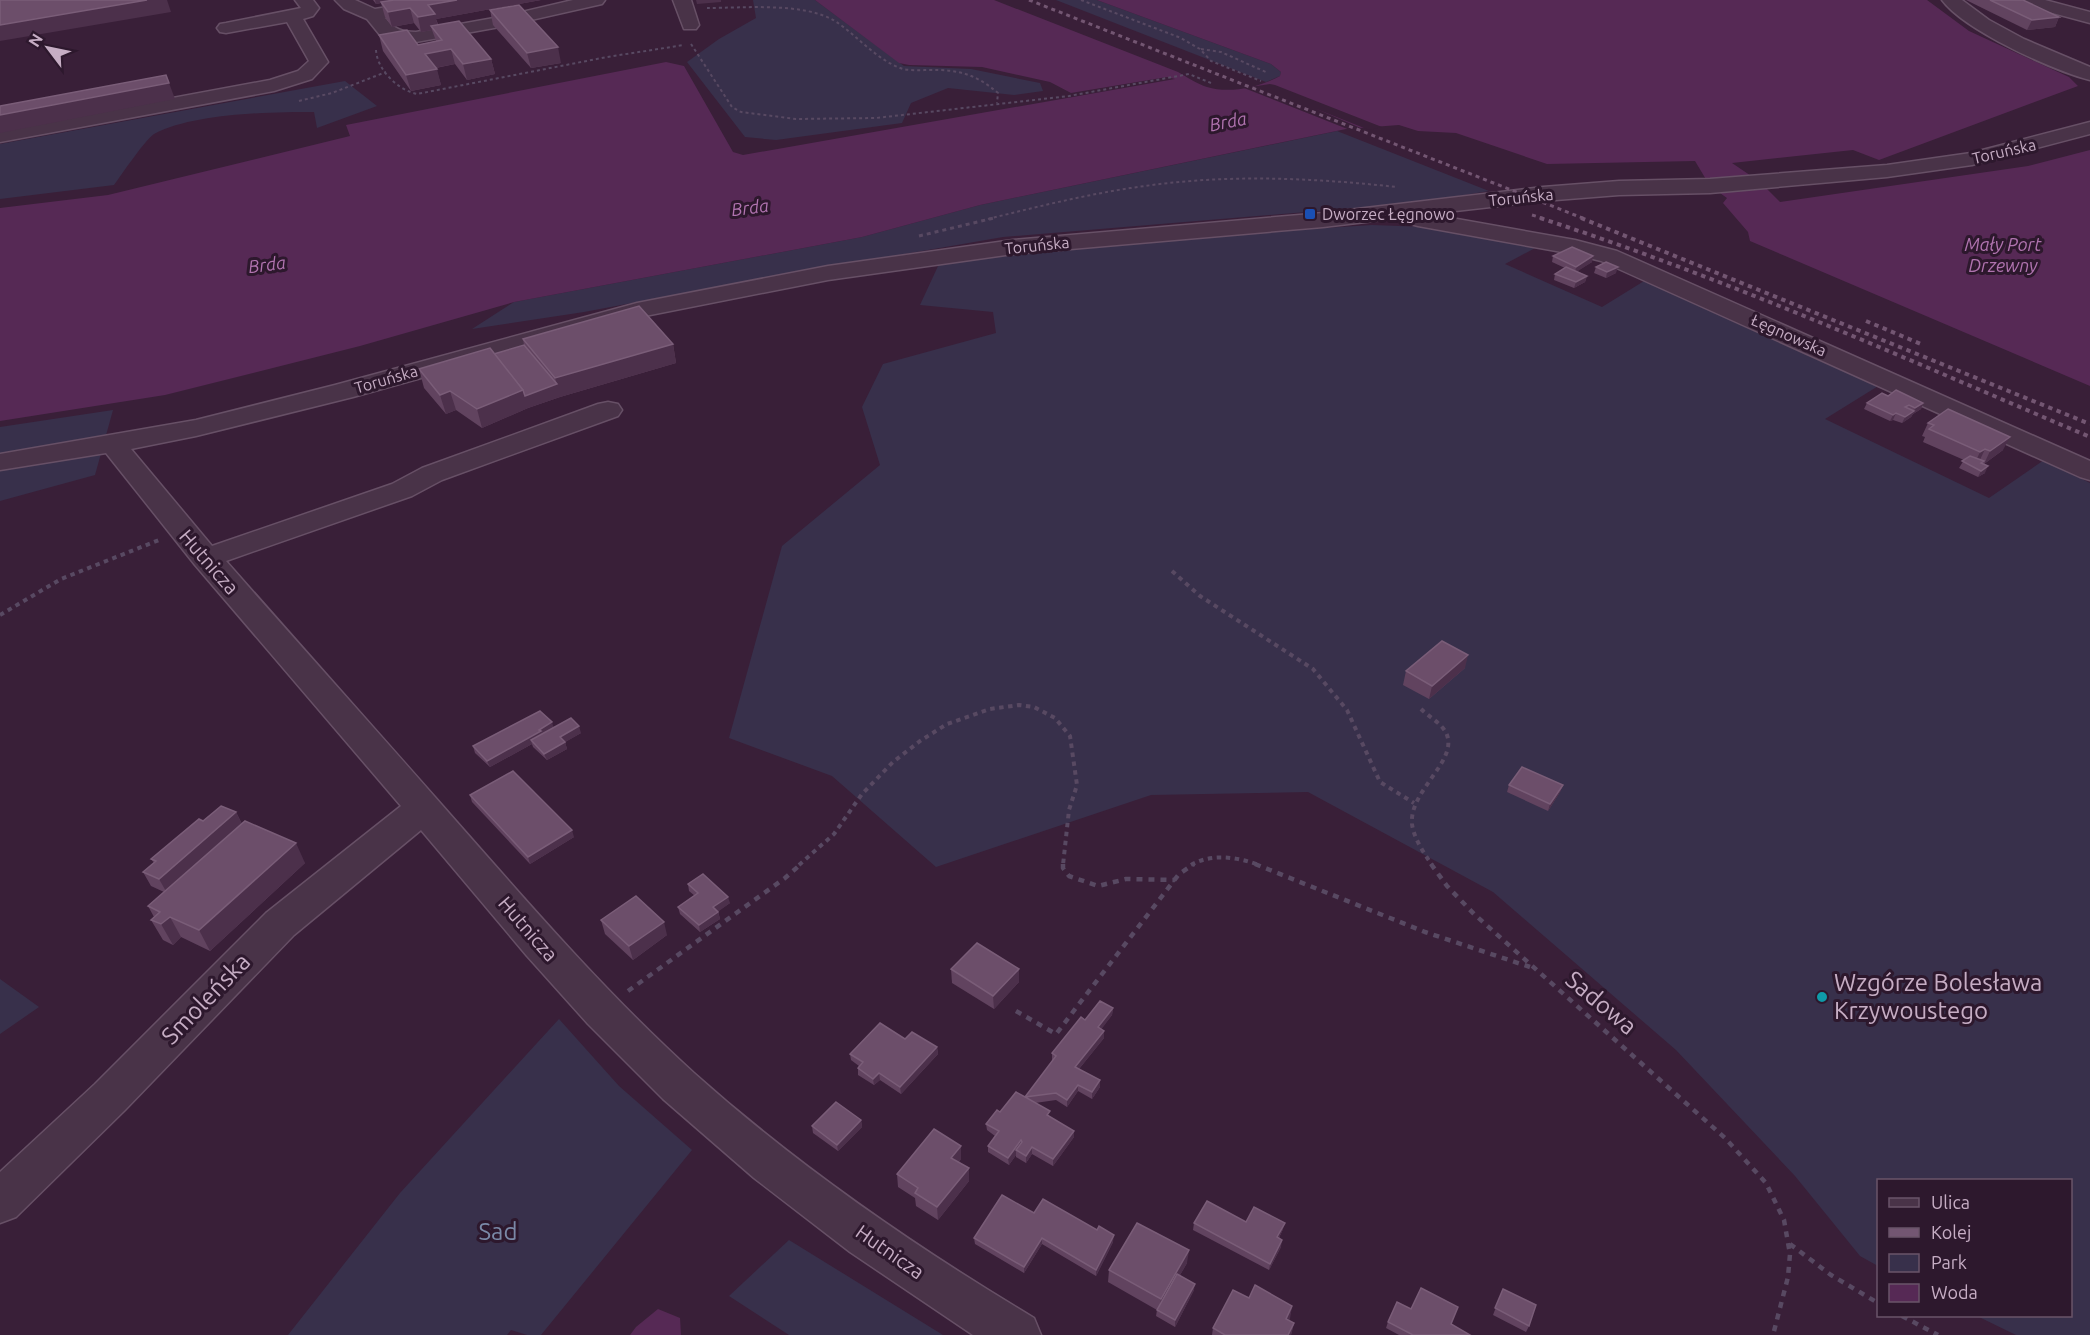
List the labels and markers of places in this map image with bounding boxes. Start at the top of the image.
place label: Dworzec Łęgnowo [1322,205,1455,223]
marker: Dworzec Łęgnowo [1303,207,1317,221]
place label: Wzgórze Bolesława Krzywoustego [1834,969,2042,1024]
marker: Wzgórze Bolesława Krzywoustego [1815,990,1829,1004]

